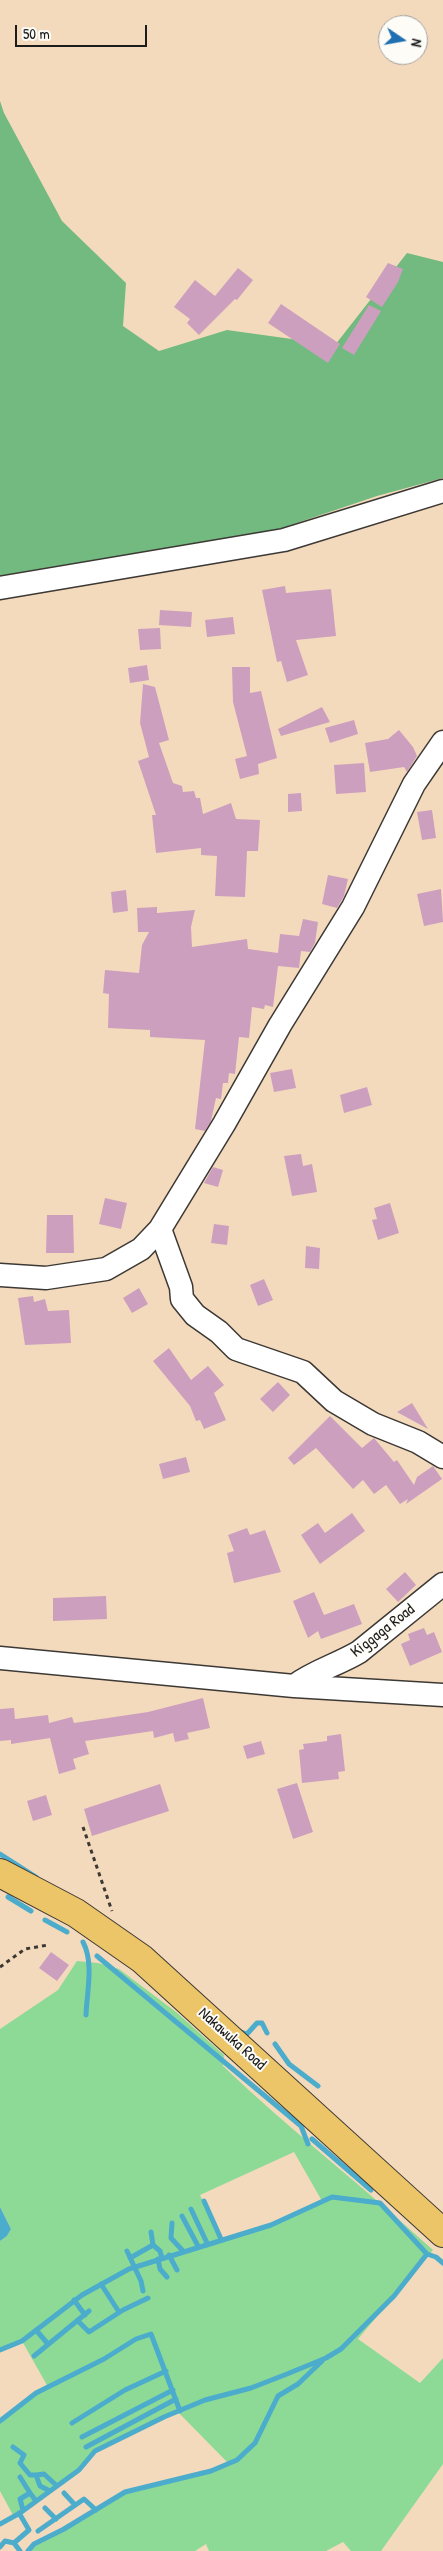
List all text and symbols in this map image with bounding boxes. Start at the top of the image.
scale bar [18,15,150,47]
north arrow [378,15,428,65]
text: 50 m [23,23,50,44]
text: N [407,37,427,49]
street label: Kiggaga Road [347,1600,419,1662]
street label: Nakawuka Road [194,2004,270,2074]

